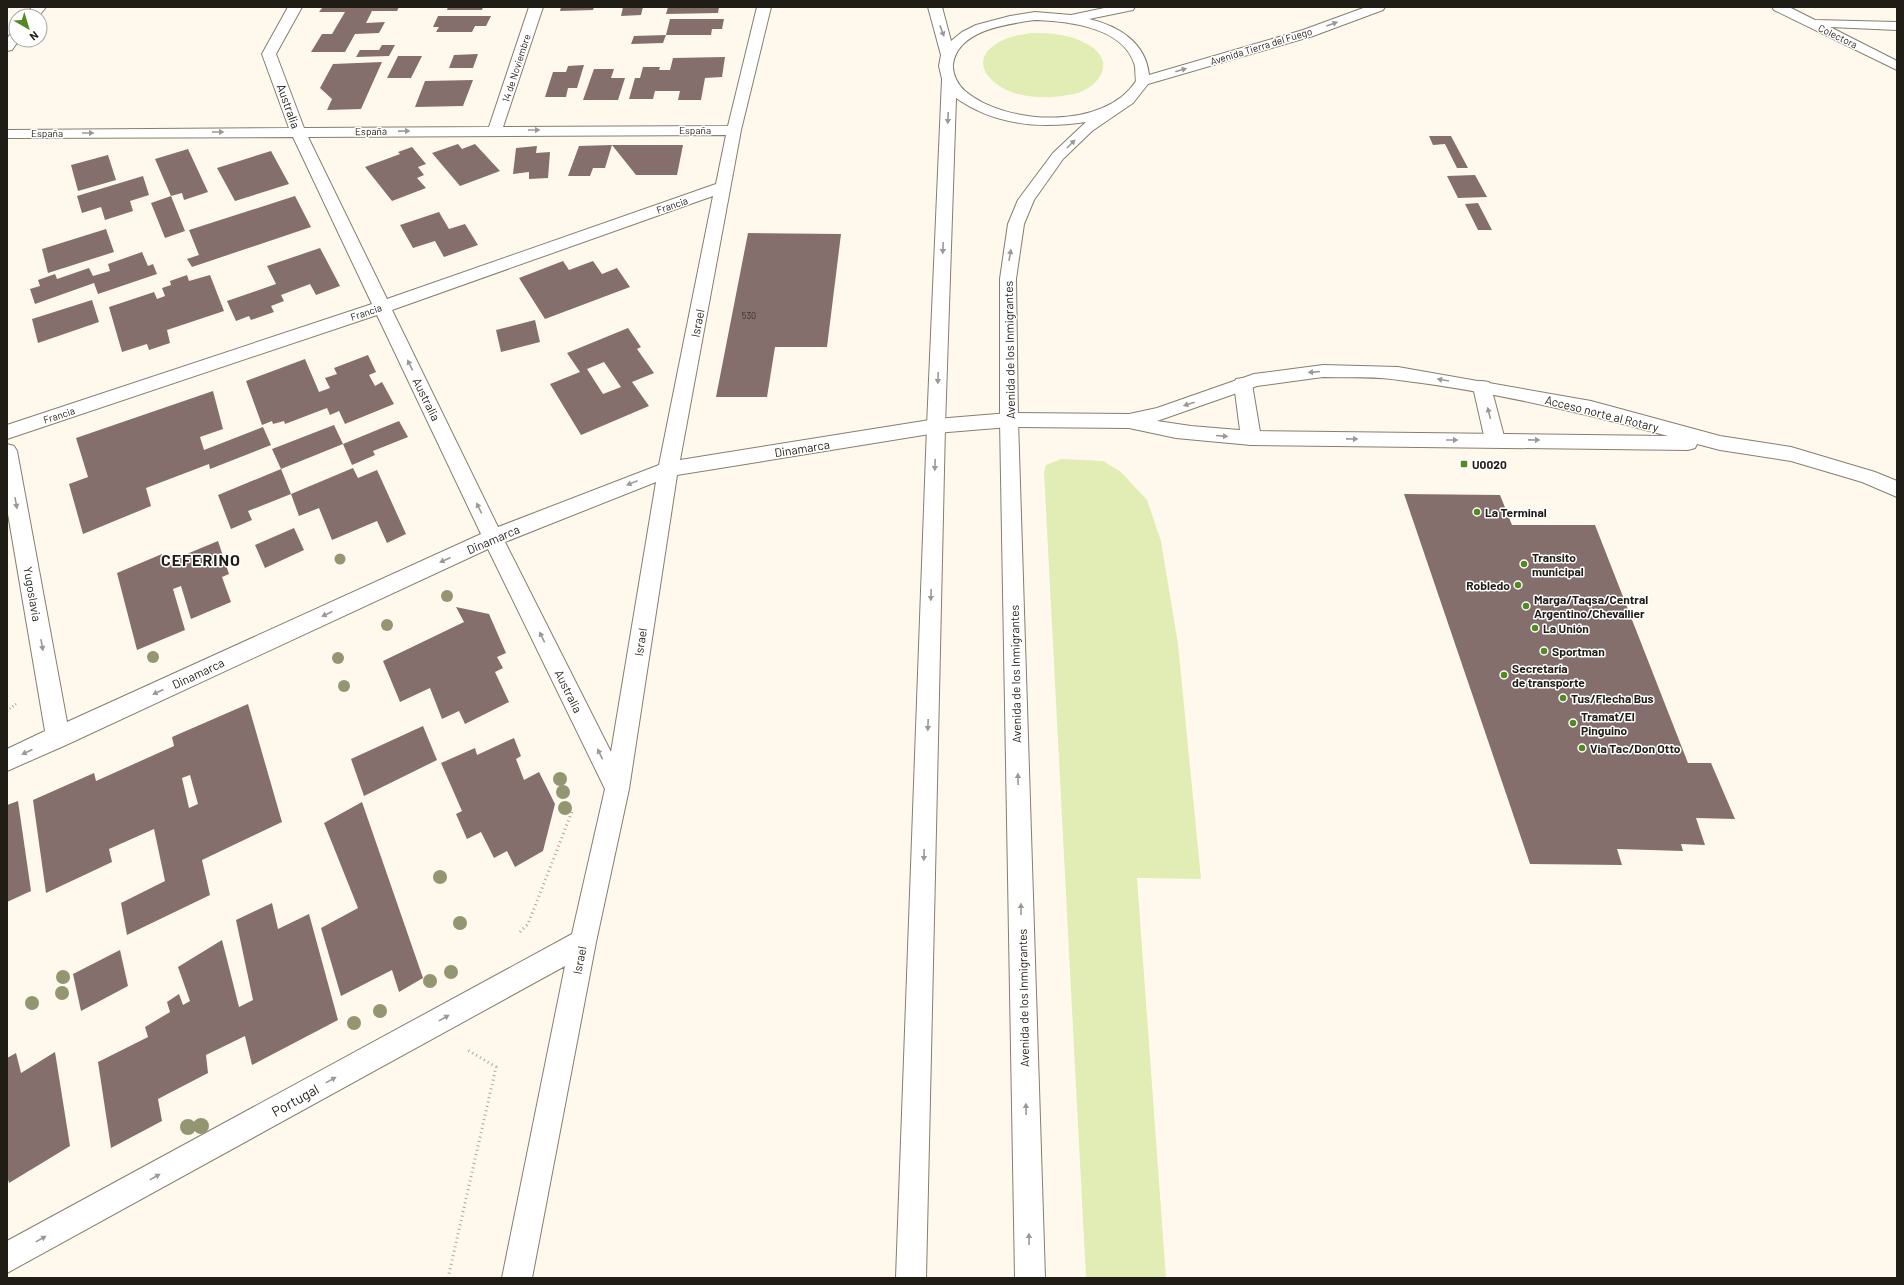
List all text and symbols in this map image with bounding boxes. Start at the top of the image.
north arrow [8,8,48,48]
one-way arrow [1326,20,1338,26]
street label: Colectora [1816,21,1860,51]
one-way arrow [939,25,945,37]
street label: Avenida Tierra del Fuego [1209,25,1313,67]
text: N [28,29,41,44]
street label: 14 de Noviembre [499,32,533,104]
one-way arrow [1175,67,1187,73]
street label: Australia [275,82,303,130]
one-way arrow [945,112,952,124]
street label: España [679,124,711,136]
street label: España [355,125,387,137]
street label: España [31,127,63,139]
one-way arrow [528,127,541,133]
one-way arrow [398,128,411,134]
one-way arrow [212,129,225,135]
one-way arrow [82,130,95,136]
one-way arrow [1066,139,1076,149]
street label: Francia [655,194,689,216]
one-way arrow [940,242,946,255]
one-way arrow [1008,249,1014,261]
street label: Avenida de los Inmigrantes [1001,280,1017,419]
street label: Francia [349,301,383,323]
street label: Israel [687,308,707,338]
house number: 530 [742,310,756,321]
one-way arrow [407,360,413,371]
one-way arrow [1308,369,1320,375]
one-way arrow [935,372,941,385]
street label: Australia [411,375,443,423]
one-way arrow [1437,377,1450,383]
street label: Acceso norte al Rotary [1544,392,1661,434]
one-way arrow [1183,401,1195,407]
street label: Francia [42,404,76,426]
one-way arrow [1485,407,1491,420]
one-way arrow [1216,432,1228,439]
one-way arrow [1346,436,1359,442]
street label: Dinamarca [773,437,831,459]
one-way arrow [1446,437,1459,443]
one-way arrow [1528,437,1541,443]
place label: U0020 [1472,457,1507,471]
one-way arrow [932,459,938,472]
marker: U0020 [1459,459,1469,469]
one-way arrow [626,480,637,486]
one-way arrow [14,497,20,510]
one-way arrow [476,502,482,513]
place label: La Terminal [1485,505,1547,519]
marker: La Terminal [1472,507,1482,517]
street label: Dinamarca [465,522,521,556]
district label: CEFERINO [161,550,241,569]
place label: Transito municipal [1532,550,1584,578]
one-way arrow [439,557,451,563]
marker: Transito municipal [1519,559,1529,569]
street label: Yugoslavia [21,566,45,622]
place label: Robledo [1466,578,1510,592]
marker: Robledo [1513,580,1523,590]
one-way arrow [928,589,935,601]
place label: Marga/Taqsa/Central Argentino/Chevallier [1534,592,1648,620]
marker: Marga/Taqsa/Central Argentino/Chevallier [1521,601,1531,611]
street label: Avenida de los Inmigrantes [1007,604,1023,743]
one-way arrow [321,611,333,617]
place label: La Unión [1543,621,1589,635]
marker: La Unión [1530,623,1540,633]
street label: Israel [631,627,649,657]
one-way arrow [539,631,545,643]
one-way arrow [39,639,45,651]
place label: Sportman [1552,644,1605,658]
marker: Sportman [1539,646,1549,656]
street label: Dinamarca [170,655,226,691]
place label: Secretaría de transporte [1512,661,1585,689]
street label: Australia [553,667,585,715]
marker: Secretaría de transporte [1499,670,1509,680]
one-way arrow [152,689,164,695]
place label: Tus/Flecha Bus [1571,691,1654,705]
marker: Tus/Flecha Bus [1558,693,1568,703]
place label: Tramat/El Pinguino [1581,709,1635,737]
marker: Tramat/El Pinguino [1568,718,1578,728]
one-way arrow [924,719,931,731]
place label: Via Tac/Don Otto [1590,741,1681,755]
marker: Via Tac/Don Otto [1577,743,1587,753]
one-way arrow [21,748,33,755]
one-way arrow [597,748,603,759]
one-way arrow [1015,772,1021,785]
one-way arrow [921,849,927,862]
one-way arrow [1018,902,1024,915]
street label: Avenida de los Inmigrantes [1015,928,1031,1067]
street label: Israel [569,945,589,975]
one-way arrow [439,1014,450,1021]
one-way arrow [325,1077,336,1084]
street label: Portugal [268,1080,322,1120]
one-way arrow [1022,1103,1029,1115]
one-way arrow [149,1173,161,1180]
one-way arrow [1025,1233,1032,1245]
one-way arrow [35,1236,47,1242]

